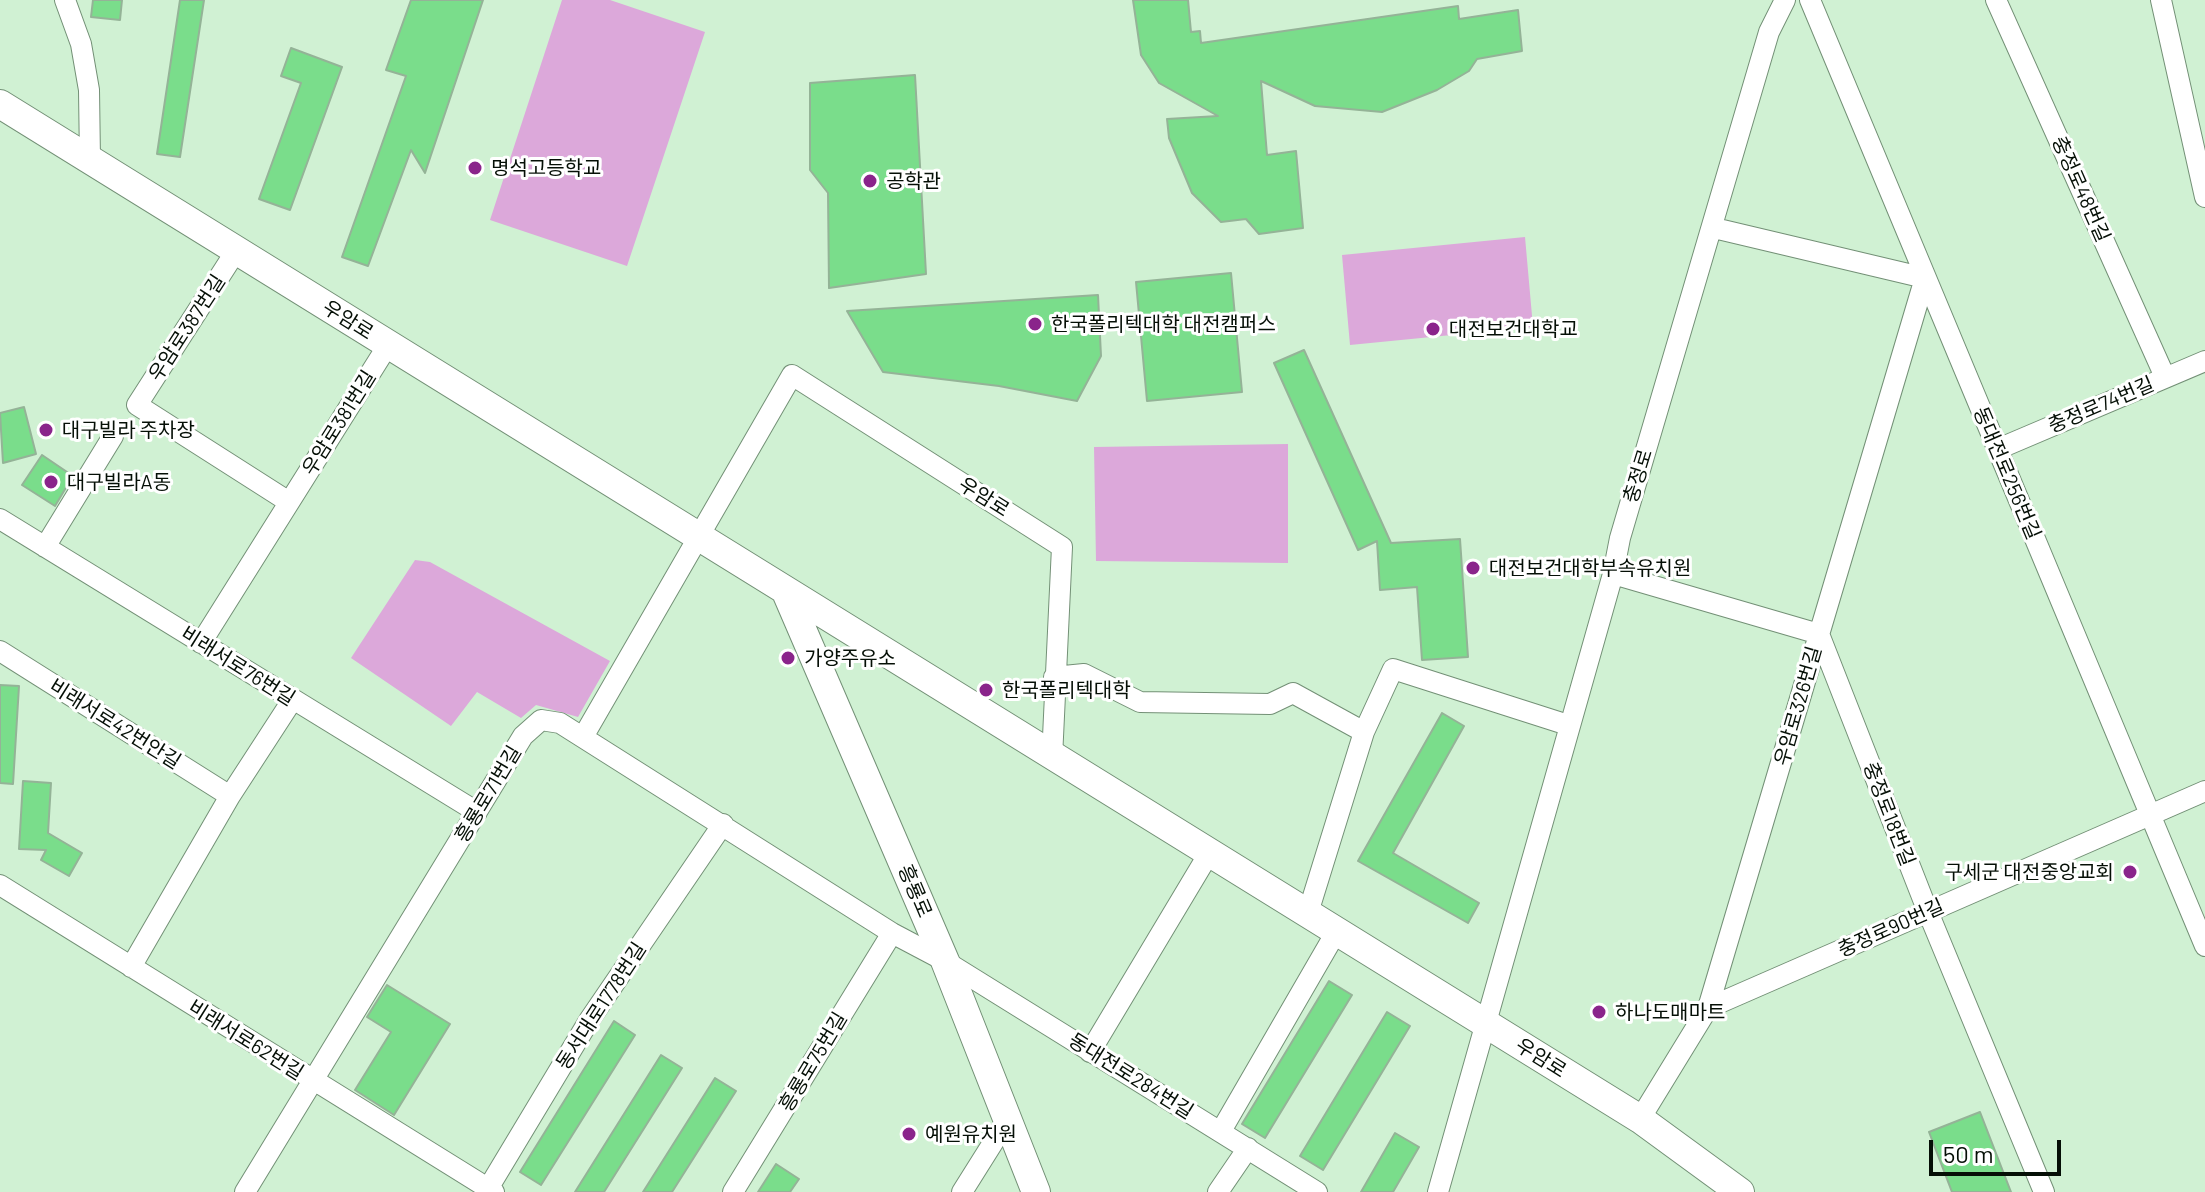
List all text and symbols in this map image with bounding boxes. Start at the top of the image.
street label: 충정로48번길 [2047,132,2115,246]
place label: 명석고등학교 [491,156,601,180]
marker: 명석고등학교 [466,159,484,177]
place label: 공학관 [886,169,941,193]
marker: 공학관 [861,172,879,190]
street label: 우암로387번길 [144,270,230,386]
street label: 우암로 [318,295,378,345]
place label: 한국폴리텍대학 대전캠퍼스 [1051,312,1276,336]
marker: 한국폴리텍대학 대전캠퍼스 [1026,315,1044,333]
place label: 대전보건대학교 [1449,317,1578,341]
marker: 대전보건대학교 [1424,320,1442,338]
street label: 우암로381번길 [297,366,381,480]
street label: 충정로74번길 [2045,372,2157,438]
street label: 동대전로256번길 [1968,403,2046,543]
place label: 대구빌라 주차장 [62,418,195,442]
marker: 대구빌라 주차장 [37,421,55,439]
street label: 충정로 [1618,446,1658,506]
place label: 대구빌라A동 [67,470,171,494]
street label: 우암로 [954,472,1014,522]
marker: 대구빌라A동 [42,473,60,491]
place label: 대전보건대학부속유치원 [1489,556,1691,580]
marker: 대전보건대학부속유치원 [1464,559,1482,577]
street label: 비래서로76번길 [176,621,300,711]
street label: 우암로326번길 [1769,643,1827,769]
place label: 가양주유소 [804,646,896,670]
marker: 가양주유소 [779,649,797,667]
street label: 비래서로42번안길 [45,674,185,774]
place label: 한국폴리텍대학 [1002,678,1131,702]
marker: 한국폴리텍대학 [977,681,995,699]
street label: 흥룡로71번길 [450,741,526,847]
street label: 충정로18번길 [1858,759,1920,869]
place label: 구세군 대전중앙교회 [1944,860,2114,884]
street label: 흥룡로 [893,861,937,921]
marker: 구세군 대전중앙교회 [2121,863,2139,881]
street label: 충정로90번길 [1834,894,1948,962]
street label: 동서대로1778번길 [551,938,651,1074]
street label: 비래서로62번길 [184,995,308,1085]
place label: 하나도매마트 [1615,1000,1725,1024]
marker: 하나도매마트 [1590,1003,1608,1021]
street label: 흥룡로75번길 [774,1008,852,1116]
street label: 동대전로284번길 [1064,1028,1198,1124]
street label: 우암로 [1511,1033,1571,1083]
place label: 예원유치원 [925,1122,1017,1146]
scale bar [1933,1124,2065,1174]
marker: 예원유치원 [900,1125,918,1143]
text: 50 m [1943,1139,1994,1168]

